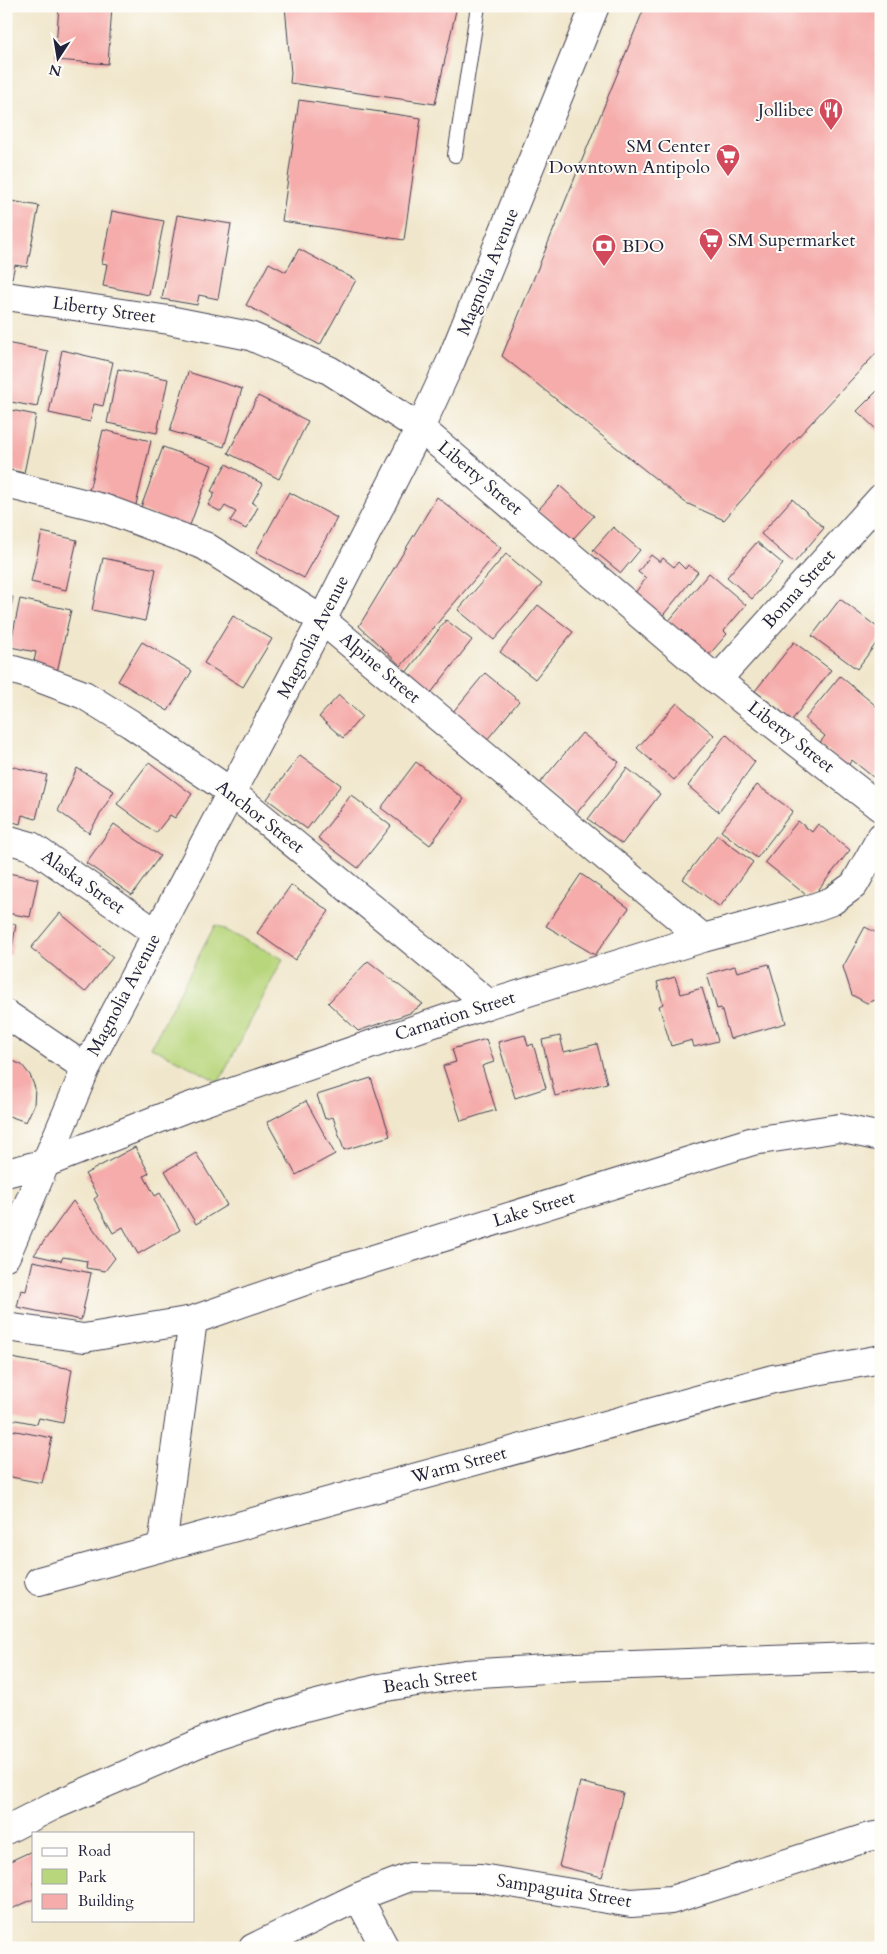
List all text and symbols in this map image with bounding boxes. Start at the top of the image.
north arrow [32,32,82,82]
text: N [47,60,63,81]
restaurant icon: Jollibee [818,97,844,131]
place label: Jollibee [755,98,814,123]
place label: SM Center Downtown Antipolo [549,134,710,180]
supermarket icon: SM Center Downtown Antipolo [715,143,741,177]
street label: Magnolia Avenue [451,205,525,339]
supermarket icon: SM Supermarket [698,227,724,261]
place label: SM Supermarket [728,228,855,253]
bank icon: BDO [591,233,617,267]
place label: BDO [622,234,664,259]
street label: Liberty Street [51,290,157,330]
street label: Liberty Street [432,435,528,521]
street label: Bonna Street [757,544,841,634]
street label: Magnolia Avenue [271,571,355,703]
street label: Alpine Street [334,627,426,709]
street label: Liberty Street [742,695,840,779]
street label: Anchor Street [211,775,310,860]
street label: Alaska Street [36,844,130,920]
street label: Magnolia Avenue [81,929,167,1061]
street label: Carnation Street [392,985,519,1047]
street label: Lake Street [490,1185,578,1233]
street label: Warm Street [408,1440,510,1490]
street label: Beach Street [382,1662,479,1700]
legend [32,1832,195,1922]
text: Road [78,1841,111,1861]
text: Park [78,1867,107,1887]
street label: Sampaguita Street [495,1868,633,1914]
text: Building [78,1891,134,1911]

